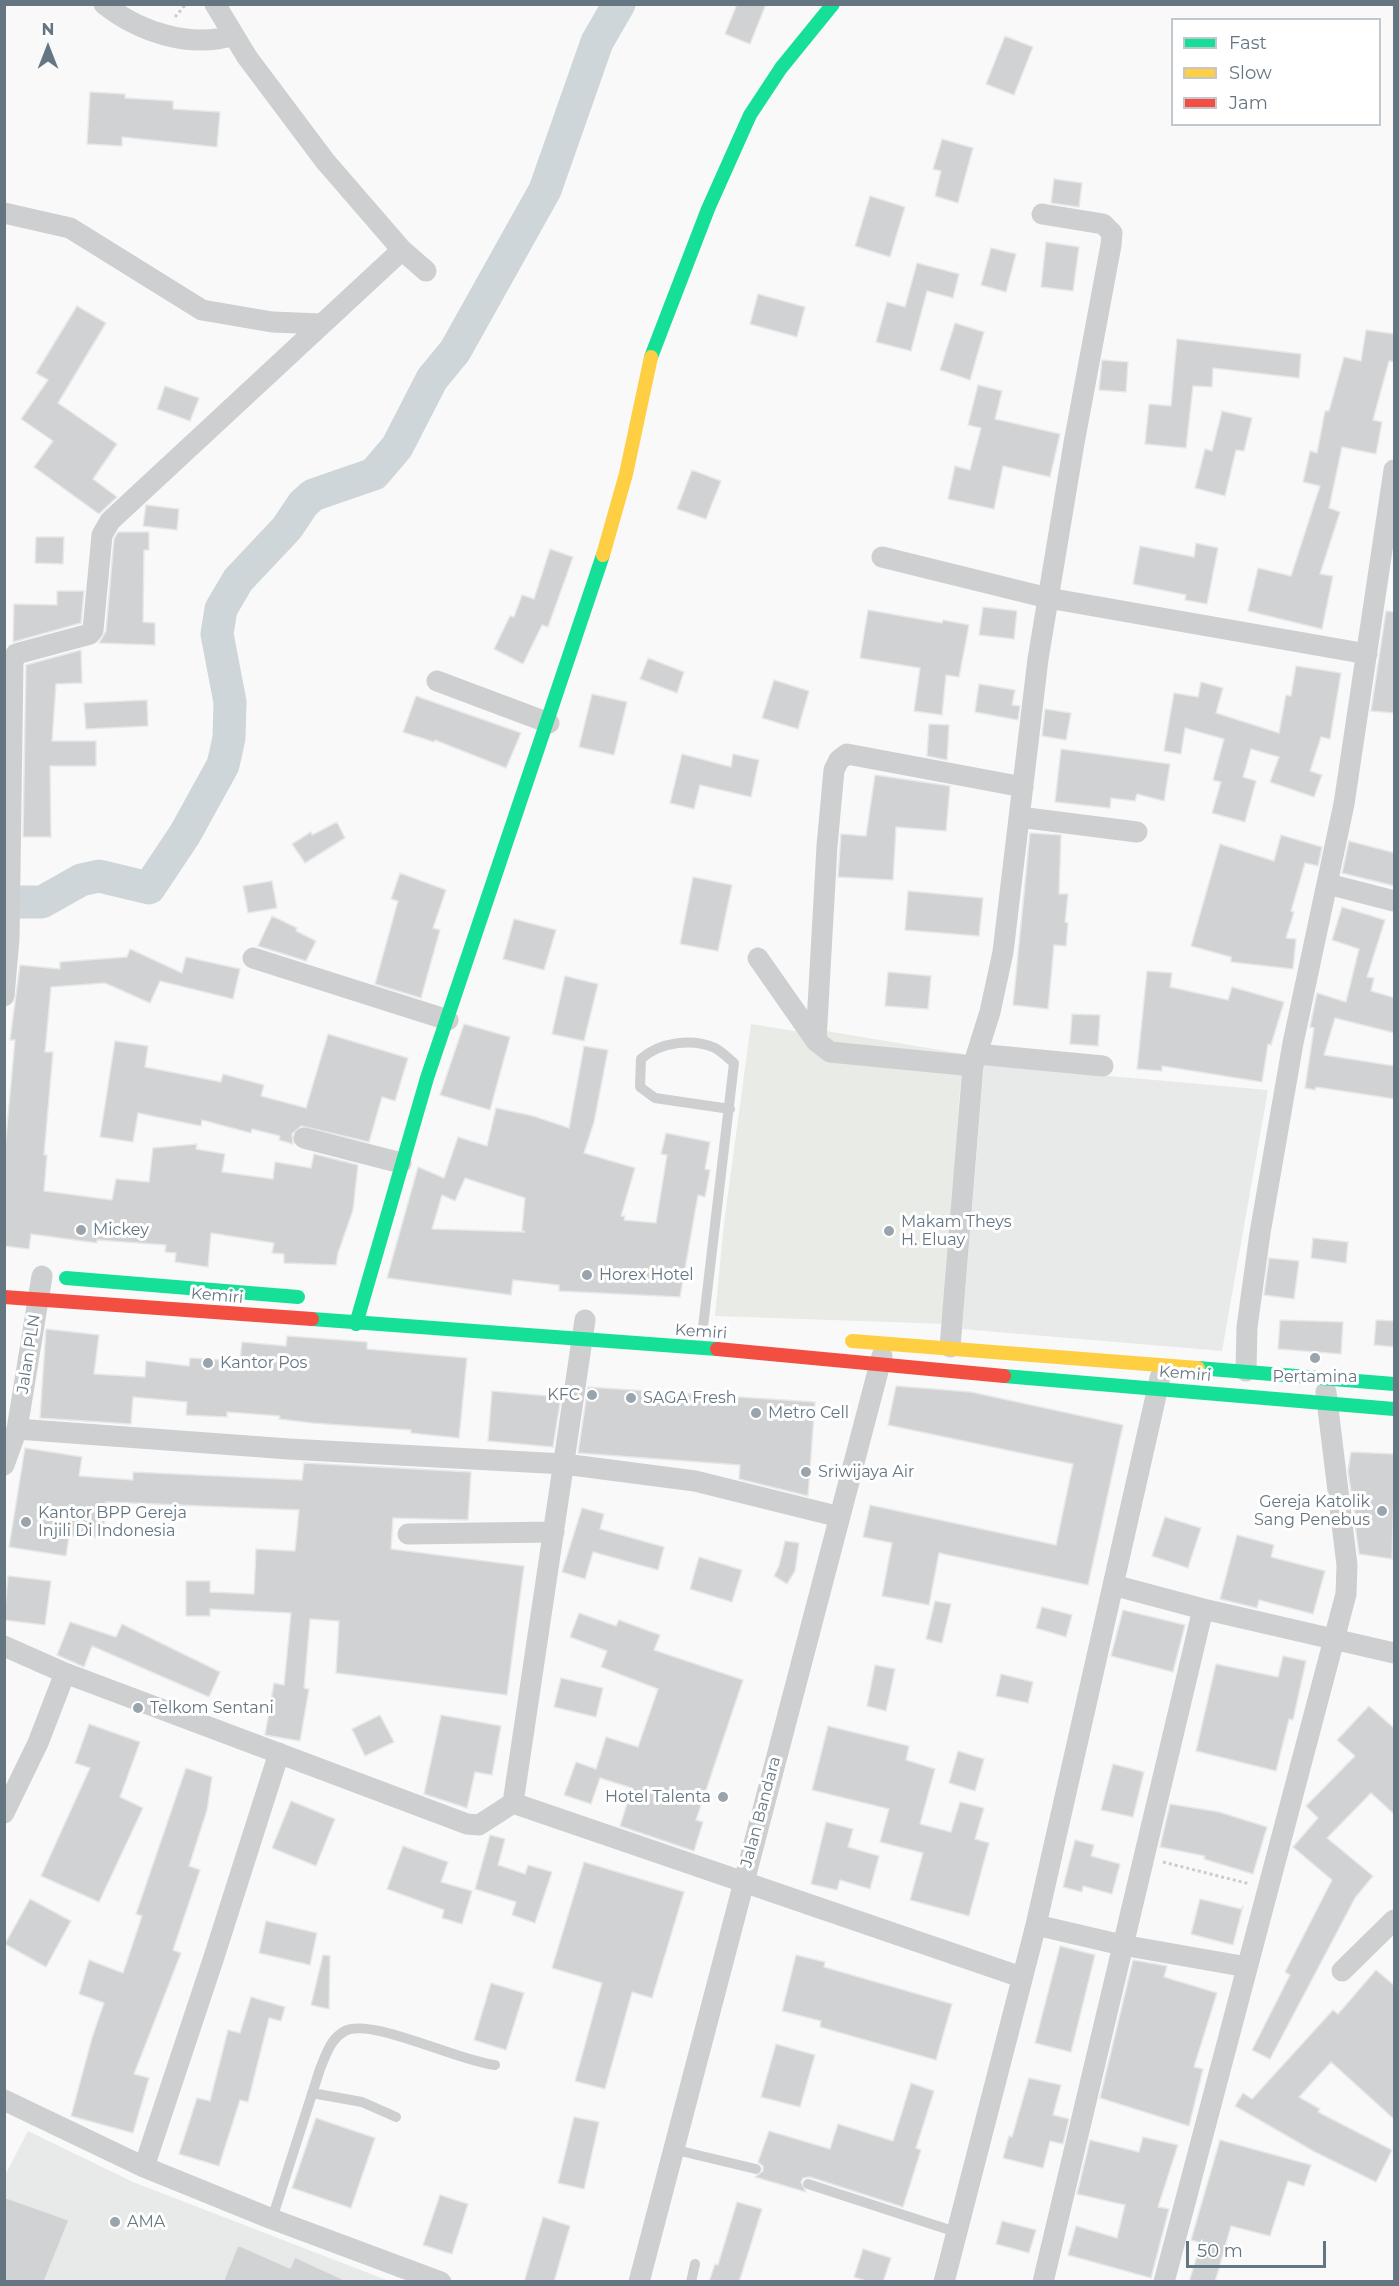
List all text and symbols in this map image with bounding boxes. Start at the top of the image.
north arrow [18,18,78,78]
legend [1171,18,1381,126]
text: N [42,20,54,39]
text: Fast [1229,32,1267,54]
text: Slow [1229,62,1272,84]
text: Jam [1229,92,1268,114]
place label: Makam Theys H. Eluay [901,1212,1012,1250]
place label: Mickey [93,1220,149,1240]
marker: Mickey [74,1223,88,1237]
marker: Makam Theys H. Eluay [882,1224,896,1238]
place label: Horex Hotel [599,1265,694,1285]
marker: Horex Hotel [580,1268,594,1282]
street label: Kemiri [190,1284,244,1308]
street label: Jalan PLN [13,1313,45,1395]
street label: Kemiri [674,1321,728,1343]
marker: Pertamina [1308,1351,1322,1365]
place label: Kantor Pos [220,1353,307,1373]
marker: Kantor Pos [201,1356,215,1370]
street label: Kemiri [1158,1362,1212,1386]
place label: Pertamina [1273,1367,1357,1387]
place label: KFC [547,1385,580,1405]
marker: KFC [585,1388,599,1402]
place label: SAGA Fresh [643,1388,737,1408]
marker: SAGA Fresh [624,1391,638,1405]
place label: Metro Cell [768,1403,849,1423]
marker: Metro Cell [749,1406,763,1420]
place label: Sriwijaya Air [818,1462,915,1482]
marker: Sriwijaya Air [799,1465,813,1479]
place label: Gereja Katolik Sang Penebus [1254,1492,1370,1530]
place label: Kantor BPP Gereja Injili Di Indonesia [38,1503,187,1541]
marker: Gereja Katolik Sang Penebus [1375,1504,1389,1518]
marker: Kantor BPP Gereja Injili Di Indonesia [19,1515,33,1529]
place label: Telkom Sentani [150,1698,274,1718]
marker: Telkom Sentani [131,1701,145,1715]
street label: Jalan Bandara [737,1754,785,1870]
place label: Hotel Talenta [605,1787,711,1807]
marker: Hotel Talenta [716,1790,730,1804]
place label: AMA [127,2212,165,2232]
marker: AMA [108,2215,122,2229]
scale bar [1189,2229,1328,2267]
text: 50 m [1197,2240,1243,2262]

